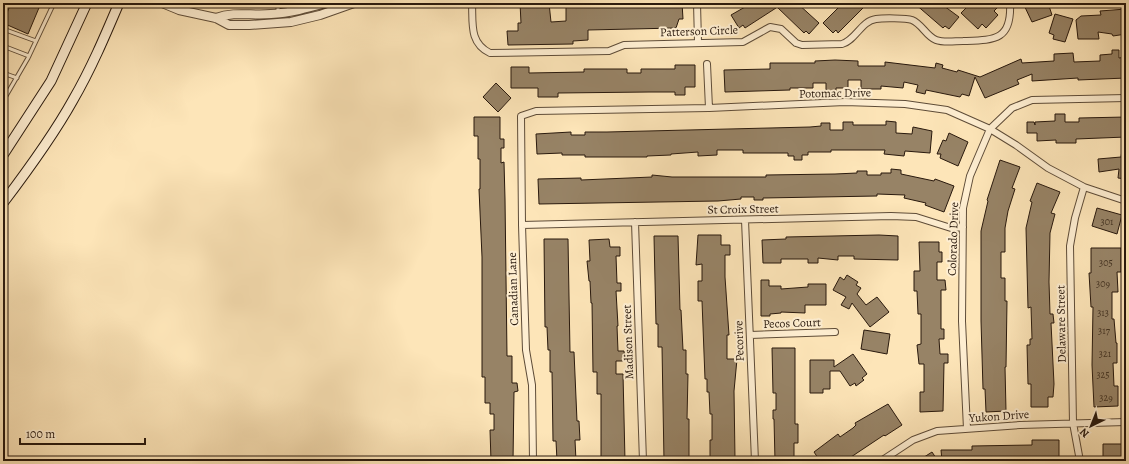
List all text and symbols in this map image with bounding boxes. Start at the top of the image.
street label: Patterson Circle [660,22,738,40]
street label: Potomac Drive [799,84,871,102]
street label: St Croix Street [707,200,779,218]
street label: Colorado Drive [944,202,962,276]
house number: 301 [1101,215,1114,228]
street label: Canadian Lane [504,252,522,326]
house number: 305 [1099,256,1113,269]
house number: 309 [1096,277,1110,290]
street label: Delaware Street [1052,285,1070,363]
street label: Madison Street [619,304,637,380]
house number: 313 [1097,306,1109,319]
street label: Pecos Court [763,314,821,332]
street label: Pecorive [730,320,748,362]
house number: 317 [1098,324,1111,337]
house number: 321 [1099,347,1112,360]
house number: 325 [1096,368,1110,381]
house number: 329 [1099,391,1113,404]
street label: Yukon Drive [967,406,1030,426]
north arrow [1071,406,1111,446]
scale bar [20,420,145,446]
text: N [1076,425,1093,441]
text: 100 m [26,426,55,442]

